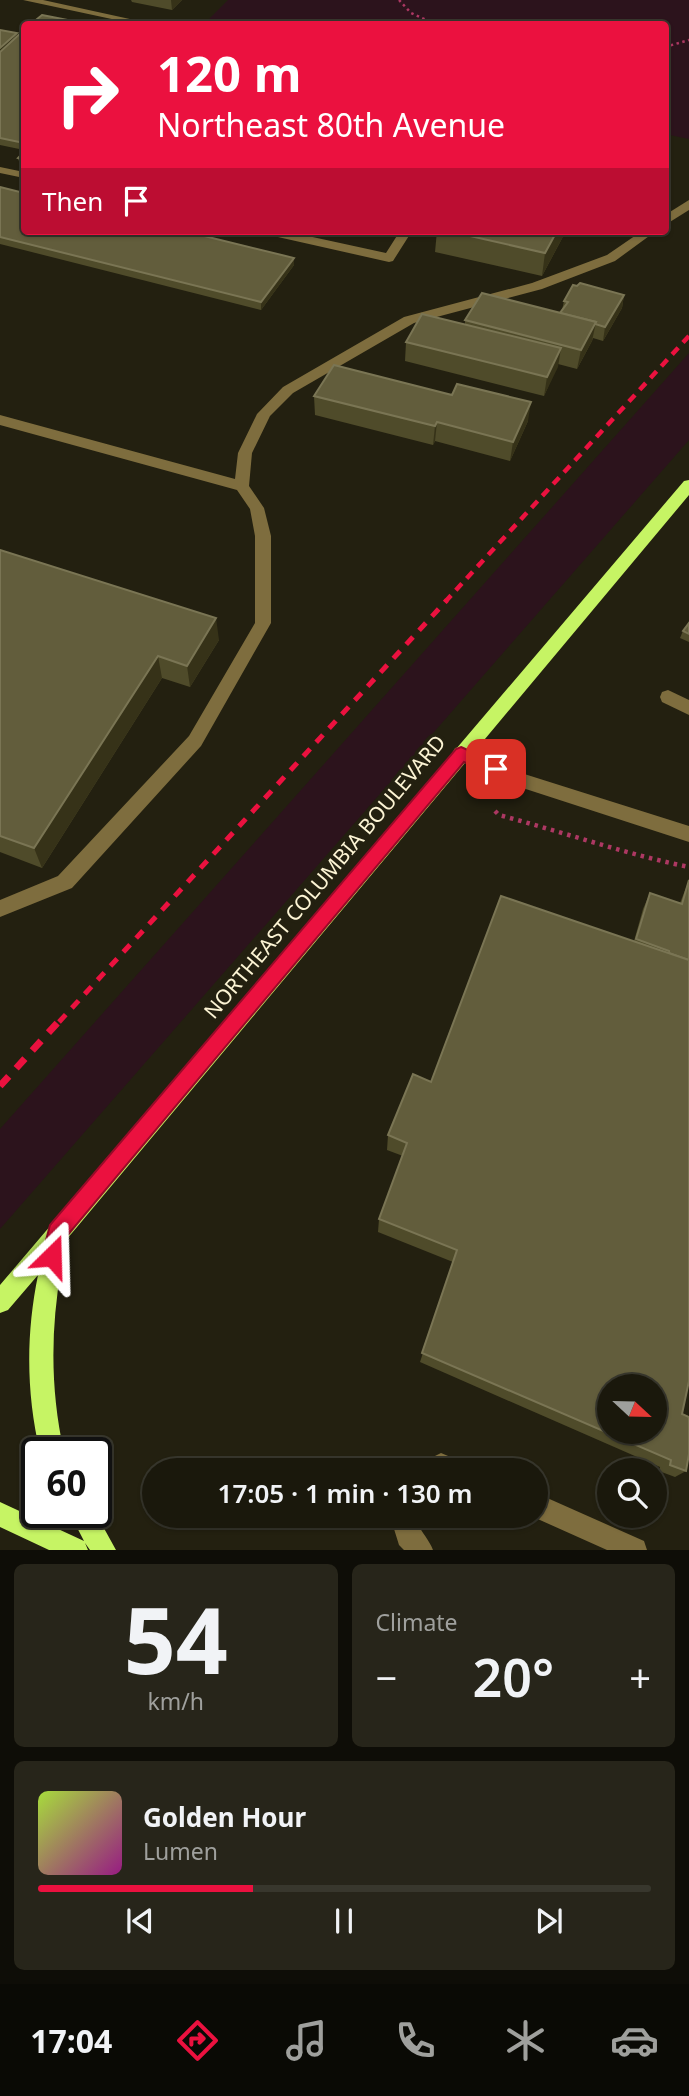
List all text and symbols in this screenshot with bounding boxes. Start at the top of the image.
text: 120 m [157,40,302,106]
icon: right [42,49,133,140]
text: Northeast 80th Avenue [157,103,505,146]
icon: arrive [117,182,155,220]
text: Then [42,183,103,219]
street label: NORTHEAST COLUMBIA BOULEVARD [197,729,451,1024]
pin [466,739,526,799]
icon: arrive [477,750,515,788]
position arrow [15,1219,89,1293]
north arrow [597,1374,667,1444]
map controls [597,1374,667,1528]
speed limit sign: 60 [21,1437,112,1528]
button: search [597,1458,667,1528]
text: 17:05 · 1 min · 130 m [218,1475,472,1511]
text: 54 [124,1577,228,1701]
text: Climate [376,1606,458,1638]
text: 20° [472,1641,554,1712]
text: − [376,1651,397,1703]
text: + [629,1651,651,1703]
text: km/h [147,1685,204,1717]
text: Golden Hour [143,1799,306,1835]
text: Lumen [143,1835,218,1867]
icon: previous [121,1902,159,1940]
icon: pause [325,1902,363,1940]
icon: next [530,1902,568,1940]
icon: directions [173,2016,222,2065]
icon: music [282,2016,331,2065]
icon: phone [391,2016,440,2065]
icon: climate [501,2016,550,2065]
icon: car [610,2016,659,2065]
text: 17:04 [30,2019,112,2062]

